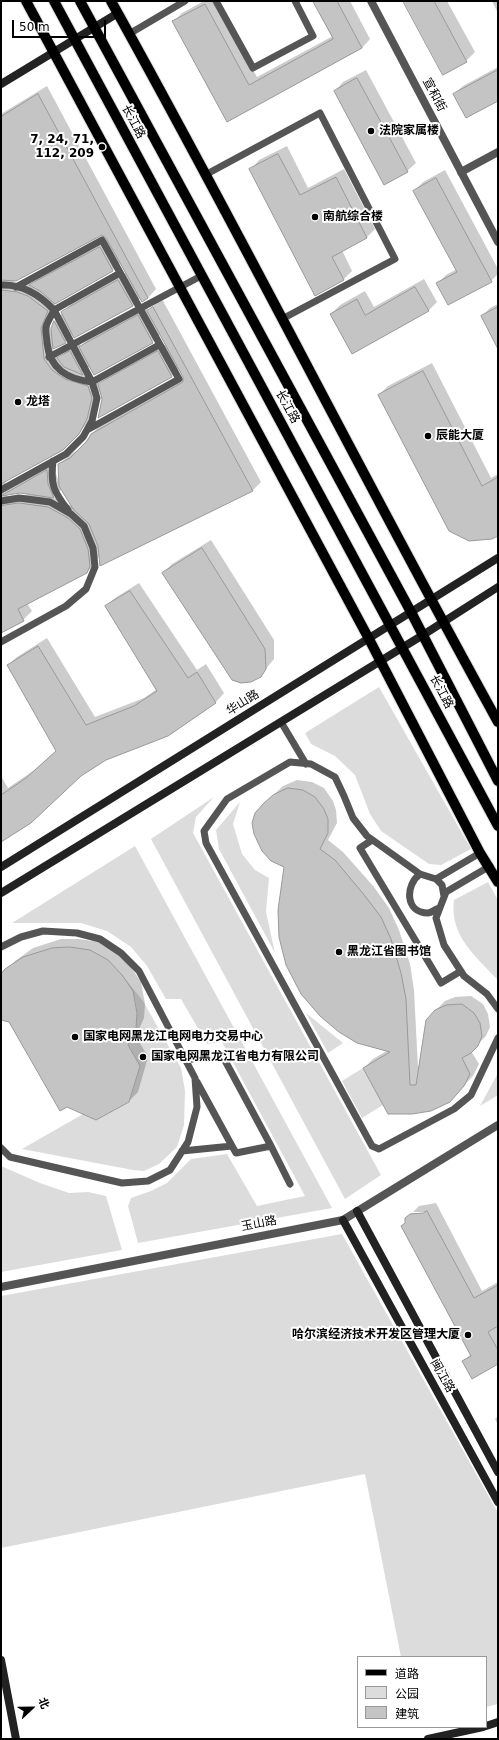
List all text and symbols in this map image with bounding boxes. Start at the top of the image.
scale bar [14,12,108,38]
text: 50 m [19,20,50,34]
street label: 宣和街 [419,76,449,114]
street label: 长江路 [118,103,148,141]
place label: 法院家属楼 [379,124,439,138]
marker: 法院家属楼 [366,126,376,136]
place label: 7, 24, 71, 112, 209 [30,133,94,161]
marker: 7, 24, 71, 112, 209 [97,142,107,152]
place label: 南航综合楼 [323,210,383,224]
marker: 南航综合楼 [310,212,320,222]
street label: 长江路 [272,388,302,426]
place label: 龙塔 [26,395,50,409]
marker: 龙塔 [13,397,23,407]
place label: 辰能大厦 [436,429,484,443]
marker: 辰能大厦 [423,431,433,441]
street label: 长江路 [426,673,456,711]
street label: 华山路 [224,687,262,719]
place label: 黑龙江省图书馆 [347,945,431,959]
marker: 黑龙江省图书馆 [334,947,344,957]
place label: 国家电网黑龙江电网电力交易中心 [83,1030,263,1044]
marker: 国家电网黑龙江电网电力交易中心 [70,1032,80,1042]
place label: 国家电网黑龙江省电力有限公司 [151,1050,319,1064]
marker: 国家电网黑龙江省电力有限公司 [138,1052,148,1062]
street label: 玉山路 [240,1213,278,1235]
place label: 哈尔滨经济技术开发区管理大厦 [292,1328,460,1342]
marker: 哈尔滨经济技术开发区管理大厦 [463,1330,473,1340]
street label: 闽江路 [427,1357,457,1395]
legend [357,1656,487,1728]
text: 道路 [395,1667,419,1681]
text: 公园 [395,1687,419,1701]
north arrow [12,1688,52,1728]
text: 北 [36,1696,52,1711]
text: 建筑 [395,1707,419,1721]

